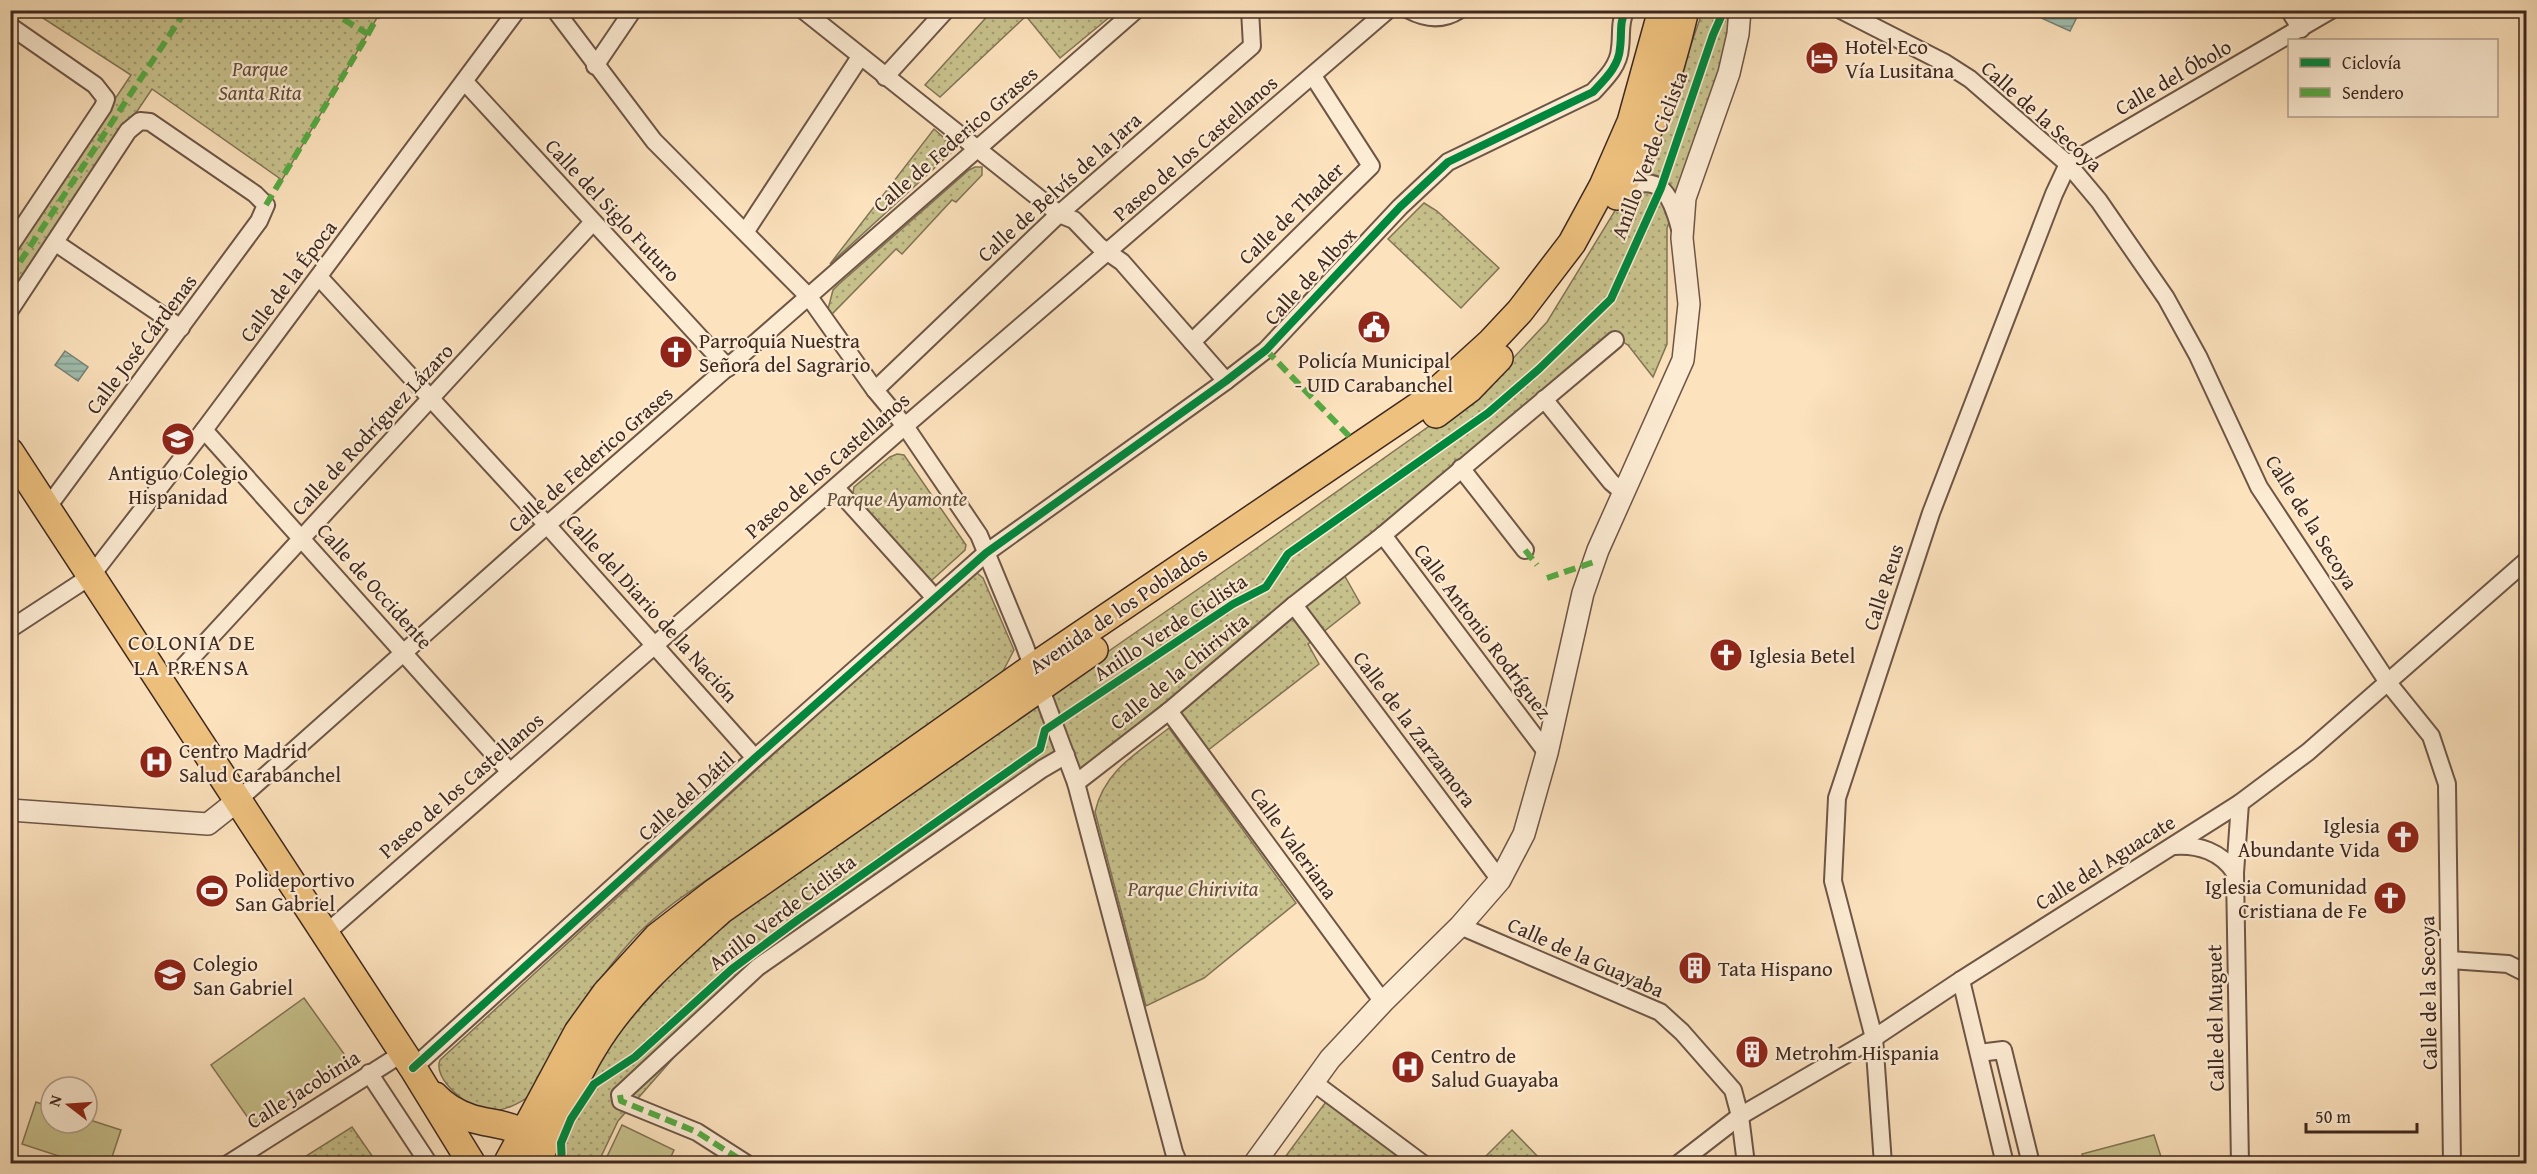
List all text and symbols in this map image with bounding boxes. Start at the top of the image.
place label: Hotel Eco Vía Lusitana [1845,31,1954,86]
street label: Calle del Óbolo [2109,31,2237,123]
legend [2288,39,2498,117]
hotel icon: Hotel Eco Vía Lusitana [1804,40,1840,76]
text: Ciclovía [2342,49,2401,76]
park label: Parque Santa Rita [218,53,302,108]
street label: Calle de la Secoya [1974,53,2110,179]
street label: Calle de Federico Grases [866,58,1044,220]
street label: Anillo Verde Ciclista [1603,66,1695,244]
street label: Paseo de los Castellanos [1106,68,1284,228]
text: Sendero [2342,79,2404,106]
street label: Calle de Belvís de la Jara [970,105,1148,269]
street label: Calle del Siglo Futuro [538,131,688,289]
street label: Calle de Thader [1231,154,1351,272]
street label: Calle de la Época [232,213,344,348]
street label: Calle de Albox [1256,220,1364,332]
street label: Calle José Cárdenas [78,267,204,421]
public building icon: Policía Municipal - UID Carabanchel [1356,309,1392,345]
place label: Parroquia Nuestra Señora del Sagrario [699,325,870,380]
church icon: Parroquia Nuestra Señora del Sagrario [658,334,694,370]
street label: Calle de Rodríguez Lázaro [284,336,460,522]
place label: Policía Municipal - UID Carabanchel [1295,345,1453,400]
street label: Calle de Federico Grases [501,378,679,540]
street label: Paseo de los Castellanos [738,385,916,545]
school or university icon: Antiguo Colegio Hispanidad [160,421,196,457]
street label: Calle de la Secoya [2258,449,2366,596]
place label: Antiguo Colegio Hispanidad [108,457,248,512]
park label: Parque Ayamonte [826,483,967,514]
street label: Calle del Diario de la Nación [558,507,746,710]
street label: Calle de Occidente [310,516,440,656]
street label: Calle Antonio Rodríguez [1407,537,1559,725]
street label: Avenida de los Poblados [1023,539,1213,681]
street label: Calle Reus [1854,540,1912,634]
street label: Anillo Verde Ciclista [1087,566,1253,688]
street label: Calle de la Chirivita [1103,605,1255,737]
district label: COLONIA DE LA PRENSA [128,626,256,683]
church icon: Iglesia Betel [1708,637,1744,673]
place label: Iglesia Betel [1749,640,1855,671]
street label: Calle de la Zarzamora [1346,644,1484,814]
street label: Paseo de los Castellanos [372,705,550,865]
place label: Centro Madrid Salud Carabanchel [179,735,341,790]
hospital icon: Centro Madrid Salud Carabanchel [138,744,174,780]
street label: Calle del Dátil [631,744,741,848]
street label: Calle Valeriana [1243,780,1345,906]
street label: Calle del Aguacate [2029,806,2181,918]
place label: Iglesia Abundante Vida [2238,810,2380,865]
church icon: Iglesia Abundante Vida [2385,819,2421,855]
street label: Anillo Verde Ciclista [702,846,862,978]
place label: Polideportivo San Gabriel [235,864,355,919]
place label: Iglesia Comunidad Cristiana de Fe [2205,871,2368,926]
sports icon: Polideportivo San Gabriel [194,873,230,909]
park label: Parque Chirivita [1126,873,1259,904]
church icon: Iglesia Comunidad Cristiana de Fe [2372,880,2408,916]
street label: Calle de la Guayaba [1503,909,1669,1005]
street label: Calle de la Secoya [2411,916,2445,1070]
street label: Calle del Muguet [2198,944,2232,1092]
place label: Colegio San Gabriel [193,948,293,1003]
building icon: Tata Hispano [1677,950,1713,986]
place label: Tata Hispano [1718,953,1833,984]
school or university icon: Colegio San Gabriel [152,957,188,993]
building icon: Metrohm Hispania [1734,1034,1770,1070]
place label: Metrohm Hispania [1775,1037,1939,1068]
place label: Centro de Salud Guayaba [1431,1040,1559,1095]
street label: Calle Jacobinia [240,1042,366,1136]
hospital icon: Centro de Salud Guayaba [1390,1049,1426,1085]
north arrow [39,1075,99,1135]
text: N [42,1092,68,1109]
scale bar [2306,1096,2417,1134]
text: 50 m [2315,1103,2351,1130]

